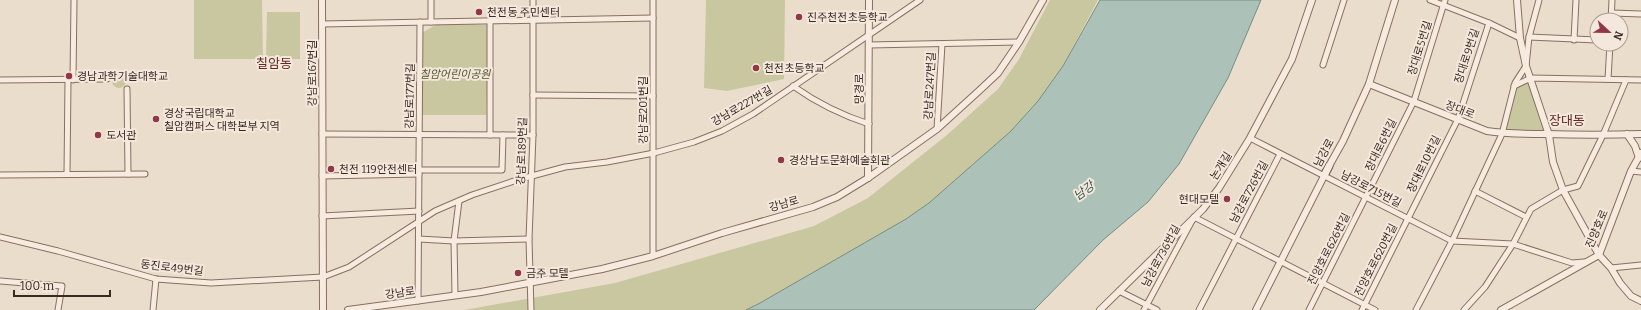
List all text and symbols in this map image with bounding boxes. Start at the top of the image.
place label: 천전동 주민센터 [487,6,560,19]
marker: 천전동 주민센터 [474,7,484,17]
place label: 진주천전초등학교 [807,11,888,24]
marker: 진주천전초등학교 [794,12,804,22]
north arrow [1589,12,1629,52]
street label: 장대로5번길 [1406,19,1434,77]
street label: 장대로9번길 [1452,27,1482,85]
text: N [1610,29,1625,42]
street label: 강남로167번길 [306,40,319,106]
street label: 강남로247번길 [922,52,938,120]
district label: 칠암동 [256,56,292,71]
place label: 천전초등학교 [764,62,825,75]
street label: 강남로177번길 [403,63,417,129]
marker: 천전초등학교 [751,63,761,73]
park label: 칠암어린이공원 [420,68,491,81]
place label: 경남과학기술대학교 [77,70,168,83]
marker: 경남과학기술대학교 [64,71,74,81]
street label: 망경로 [853,74,866,104]
street label: 강남로201번길 [637,76,650,144]
street label: 강남로227번길 [709,83,775,129]
street label: 장대로 [1443,98,1477,122]
place label: 경상국립대학교 칠암캠퍼스 대학본부 지역 [164,107,280,133]
district label: 장대동 [1549,113,1585,128]
marker: 경상국립대학교 칠암캠퍼스 대학본부 지역 [151,114,161,124]
street label: 강남로189번길 [514,117,530,185]
street label: 장대로6번길 [1363,117,1399,173]
place label: 도서관 [106,129,136,142]
marker: 도서관 [93,130,103,140]
street label: 장대로10번길 [1405,133,1443,195]
street label: 남강로 [1311,137,1337,169]
street label: 논개길 [1207,150,1235,182]
place label: 경상남도문화예술회관 [789,154,890,167]
marker: 경상남도문화예술회관 [776,155,786,165]
street label: 남강로726번길 [1227,159,1271,225]
place label: 천전 119안전센터 [339,163,417,176]
marker: 천전 119안전센터 [326,164,336,174]
street label: 남강로715번길 [1338,168,1404,210]
water label: 남강 [1071,178,1099,203]
place label: 현대모텔 [1179,193,1219,206]
street label: 강남로 [768,194,800,214]
marker: 현대모텔 [1222,194,1232,204]
street label: 진양호로 [1583,208,1611,250]
street label: 진양호로626번길 [1305,211,1353,287]
street label: 진양호로620번길 [1352,221,1400,299]
street label: 남강로736번길 [1139,223,1183,289]
street label: 동진로49번길 [140,258,204,278]
place label: 금주 모텔 [526,267,569,280]
marker: 금주 모텔 [513,268,523,278]
scale bar [14,272,110,298]
text: 100 m [20,279,55,293]
street label: 강남로 [384,284,416,302]

